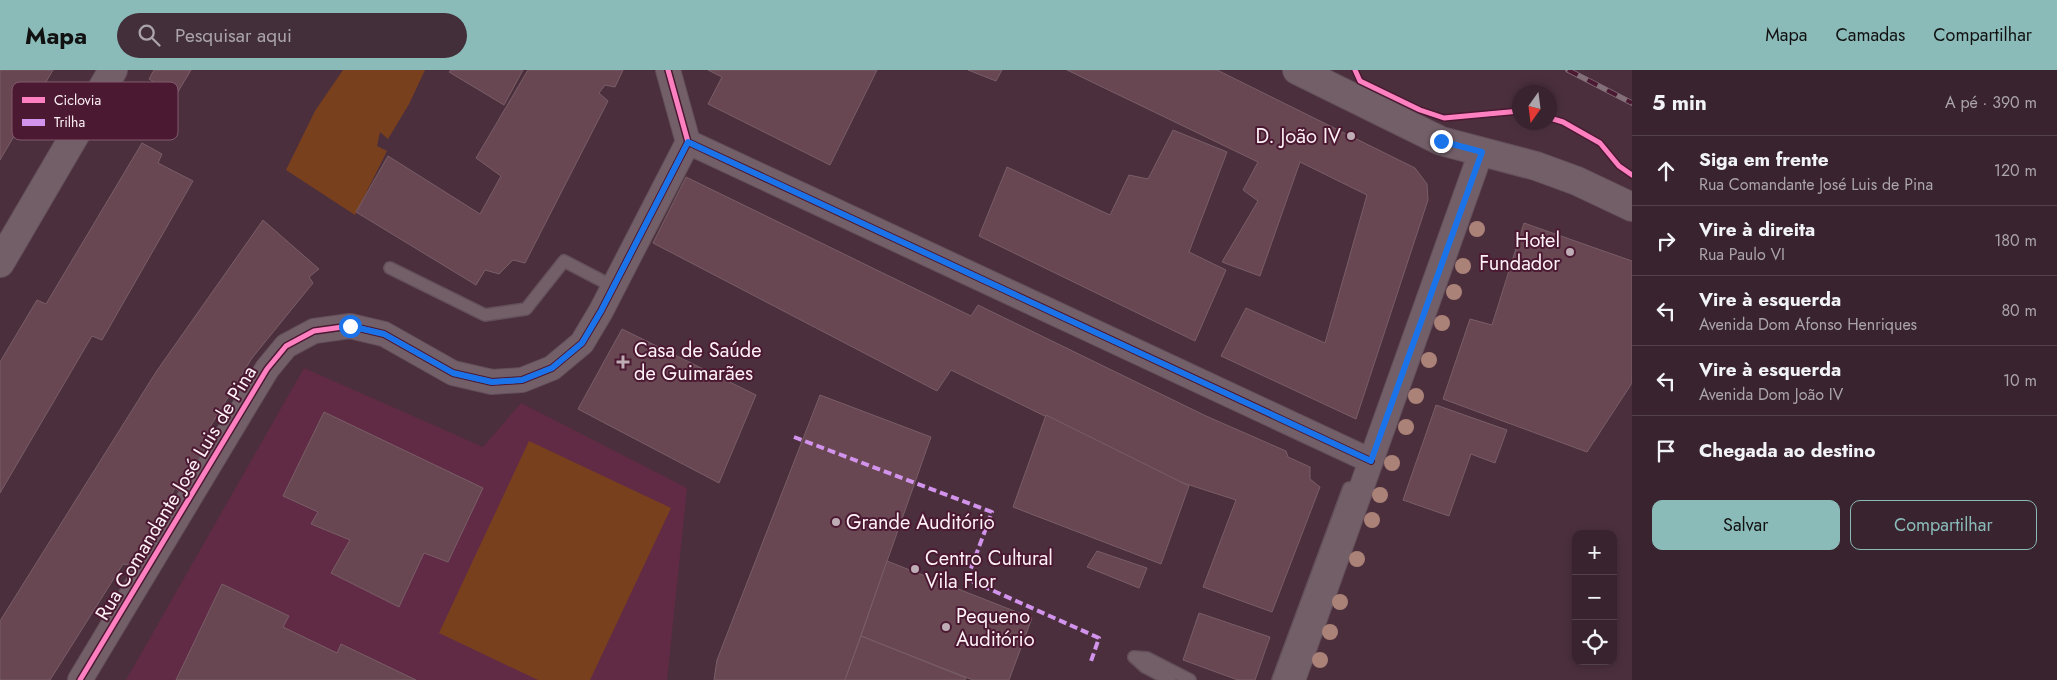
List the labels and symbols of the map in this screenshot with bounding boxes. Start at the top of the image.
legend [12,82,178,140]
north arrow [1512,85,1557,130]
text: Ciclovia [54,90,101,110]
text: Trilha [54,112,85,132]
place label: D. João IV [1256,122,1342,151]
marker: D. João IV [1345,130,1357,142]
route end [1430,130,1453,153]
place label: Hotel Fundador [1479,226,1560,278]
marker: Hotel Fundador [1564,246,1576,258]
route start [339,315,362,338]
place label: Casa de Saúde de Guimarães [634,336,761,388]
marker: Casa de Saúde de Guimarães [616,355,630,369]
street label: Rua Comandante José Luis de Pina [88,360,264,626]
place label: Grande Auditório [846,508,995,537]
marker: Grande Auditório [830,516,842,528]
place label: Centro Cultural Vila Flor [925,544,1053,596]
marker: Centro Cultural Vila Flor [909,563,921,575]
place label: Pequeno Auditório [956,602,1035,654]
marker: Pequeno Auditório [940,621,952,633]

